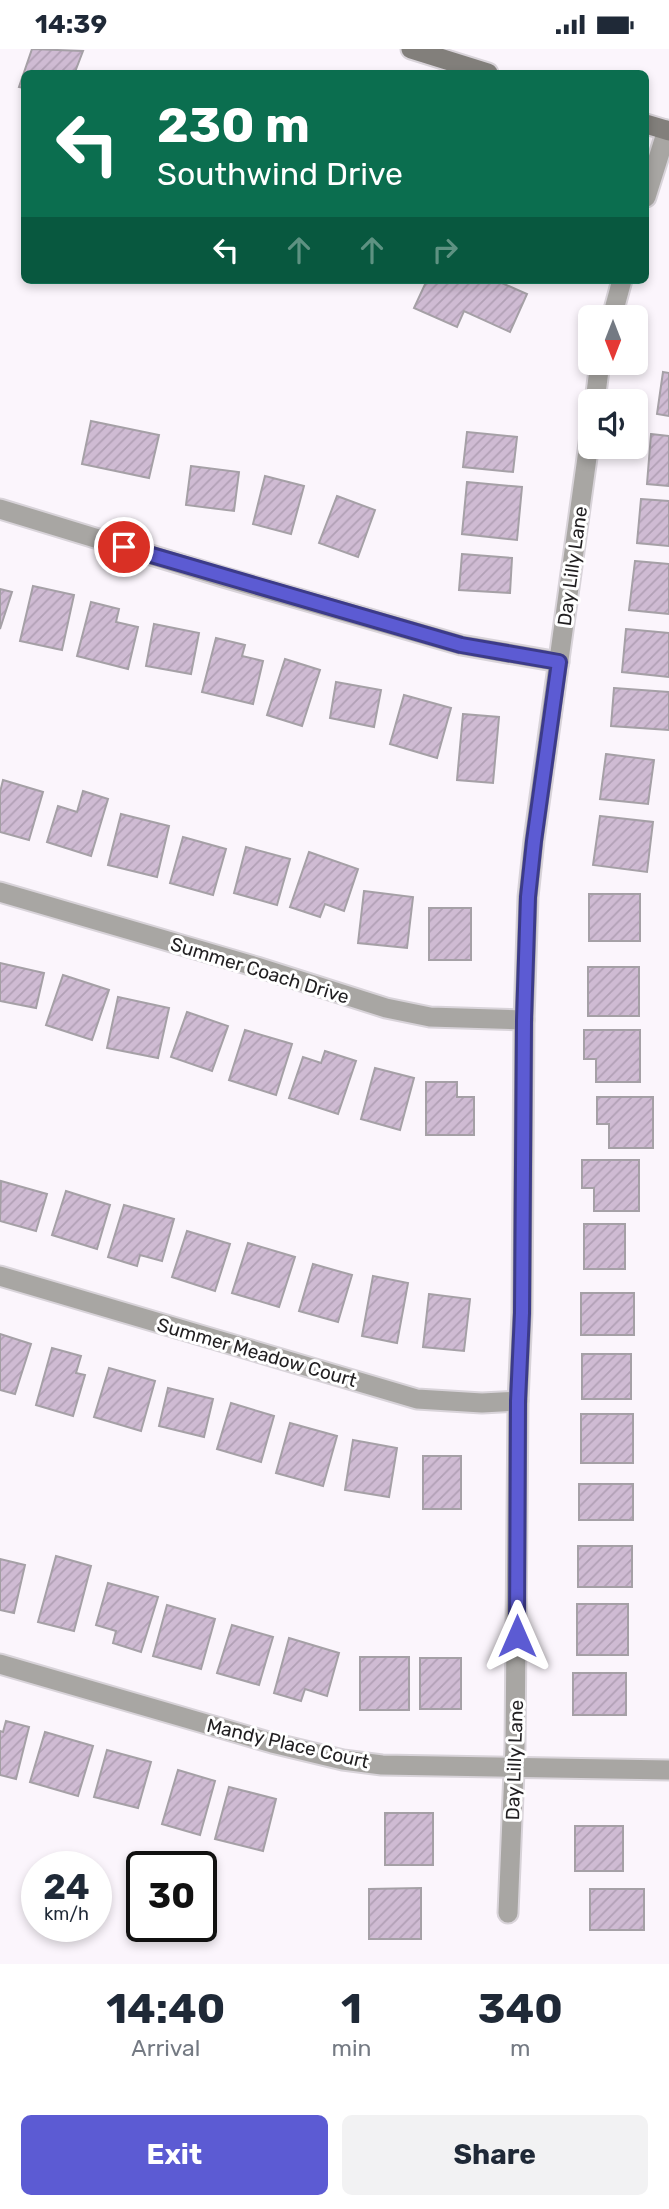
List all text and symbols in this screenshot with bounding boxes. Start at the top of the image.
text: 14:39 [35,9,107,40]
text: 230 m [157,96,310,154]
icon: left [42,98,133,189]
text: Southwind Drive [157,155,403,193]
icon: left [207,231,245,269]
icon: ahead [280,231,318,269]
icon: ahead [353,231,391,269]
icon: right [426,231,464,269]
north arrow [578,305,648,375]
map controls [578,305,648,459]
button: sound [578,389,648,459]
street label: Day Lilly Lane [553,505,592,627]
pin [94,517,154,577]
icon: arrive [105,528,143,566]
street label: Summer Coach Drive [168,932,352,1009]
street label: Summer Meadow Court [154,1313,360,1392]
position arrow [480,1599,554,1673]
street label: Day Lilly Lane [501,1699,528,1821]
street label: Mandy Place Court [205,1714,372,1773]
speed limit sign: 30 [126,1851,217,1942]
text: 24 [43,1866,90,1908]
text: km/h [44,1903,89,1925]
text: 14:40 [106,1984,225,2034]
text: 1 [341,1984,362,2034]
text: 340 [478,1984,563,2034]
text: Arrival [131,2034,200,2062]
text: min [332,2034,372,2062]
text: m [510,2034,530,2062]
button: Exit [21,2115,328,2195]
button: Share [342,2115,648,2195]

